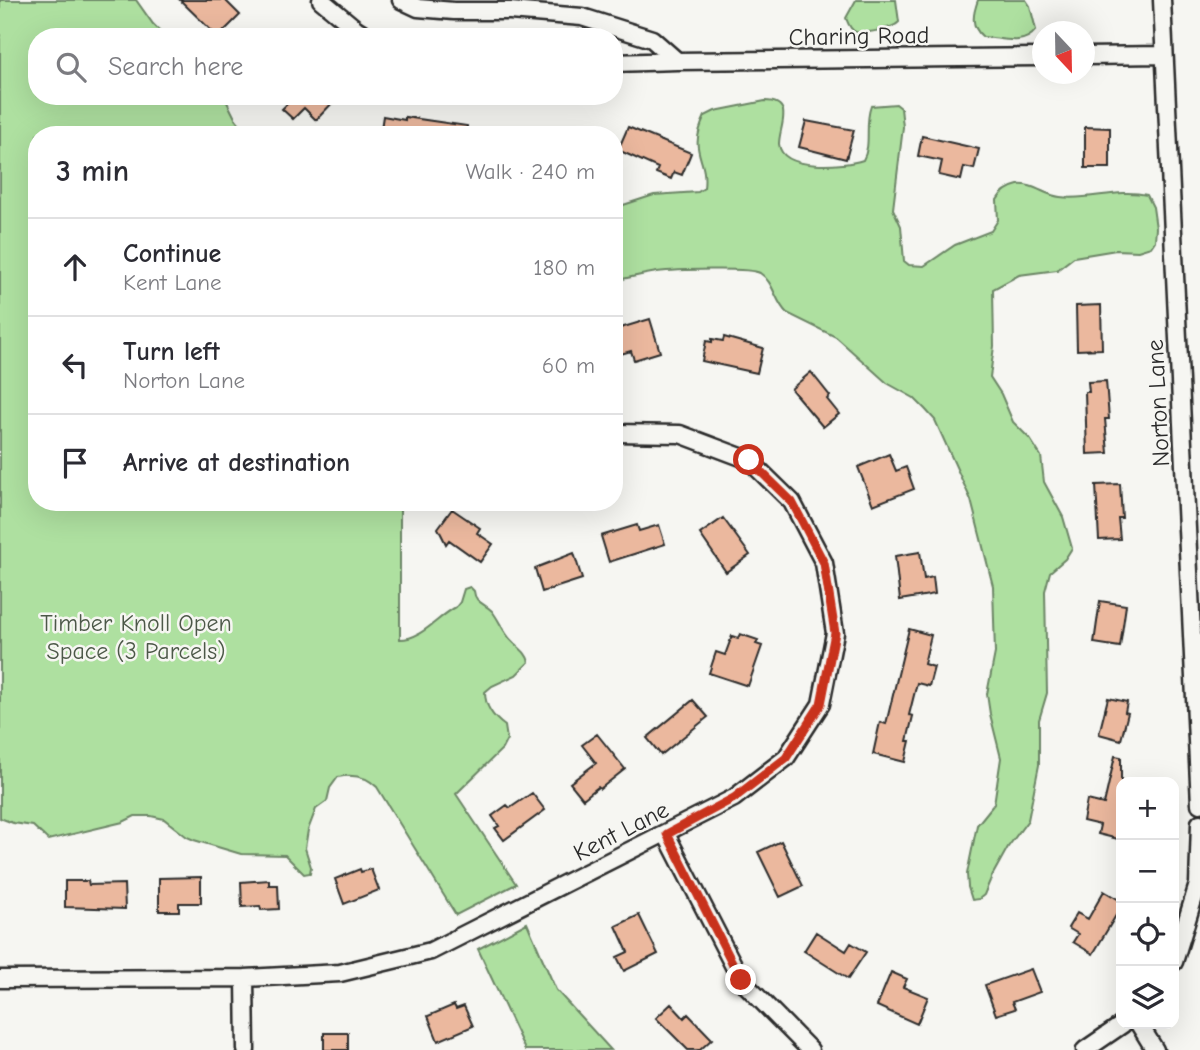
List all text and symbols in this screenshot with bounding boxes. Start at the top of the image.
street label: Charing Road [788,21,930,51]
north arrow [1032,21,1095,84]
search box [28,28,623,105]
icon: search [52,48,90,86]
text: Search here [108,52,243,82]
text: 3 min [56,154,129,189]
text: Walk · 240 m [465,158,595,185]
text: Continue [123,239,221,269]
icon: ahead [56,248,94,286]
text: 180 m [533,254,595,281]
text: Kent Lane [123,269,222,296]
text: Turn left [123,337,220,367]
street label: Norton Lane [1141,339,1175,467]
icon: left [56,346,94,384]
text: 60 m [542,352,595,379]
text: Norton Lane [123,367,245,394]
icon: arrive [56,444,94,482]
route start [733,444,764,475]
text: Arrive at destination [123,448,350,478]
park label: Timber Knoll Open Space (3 Parcels) [40,609,232,665]
map controls [1116,777,1179,1029]
button: + [1116,777,1179,840]
street label: Kent Lane [569,795,673,867]
button: − [1116,840,1179,903]
button: locate [1116,903,1179,966]
route end [725,964,756,995]
button: layers [1116,966,1179,1029]

